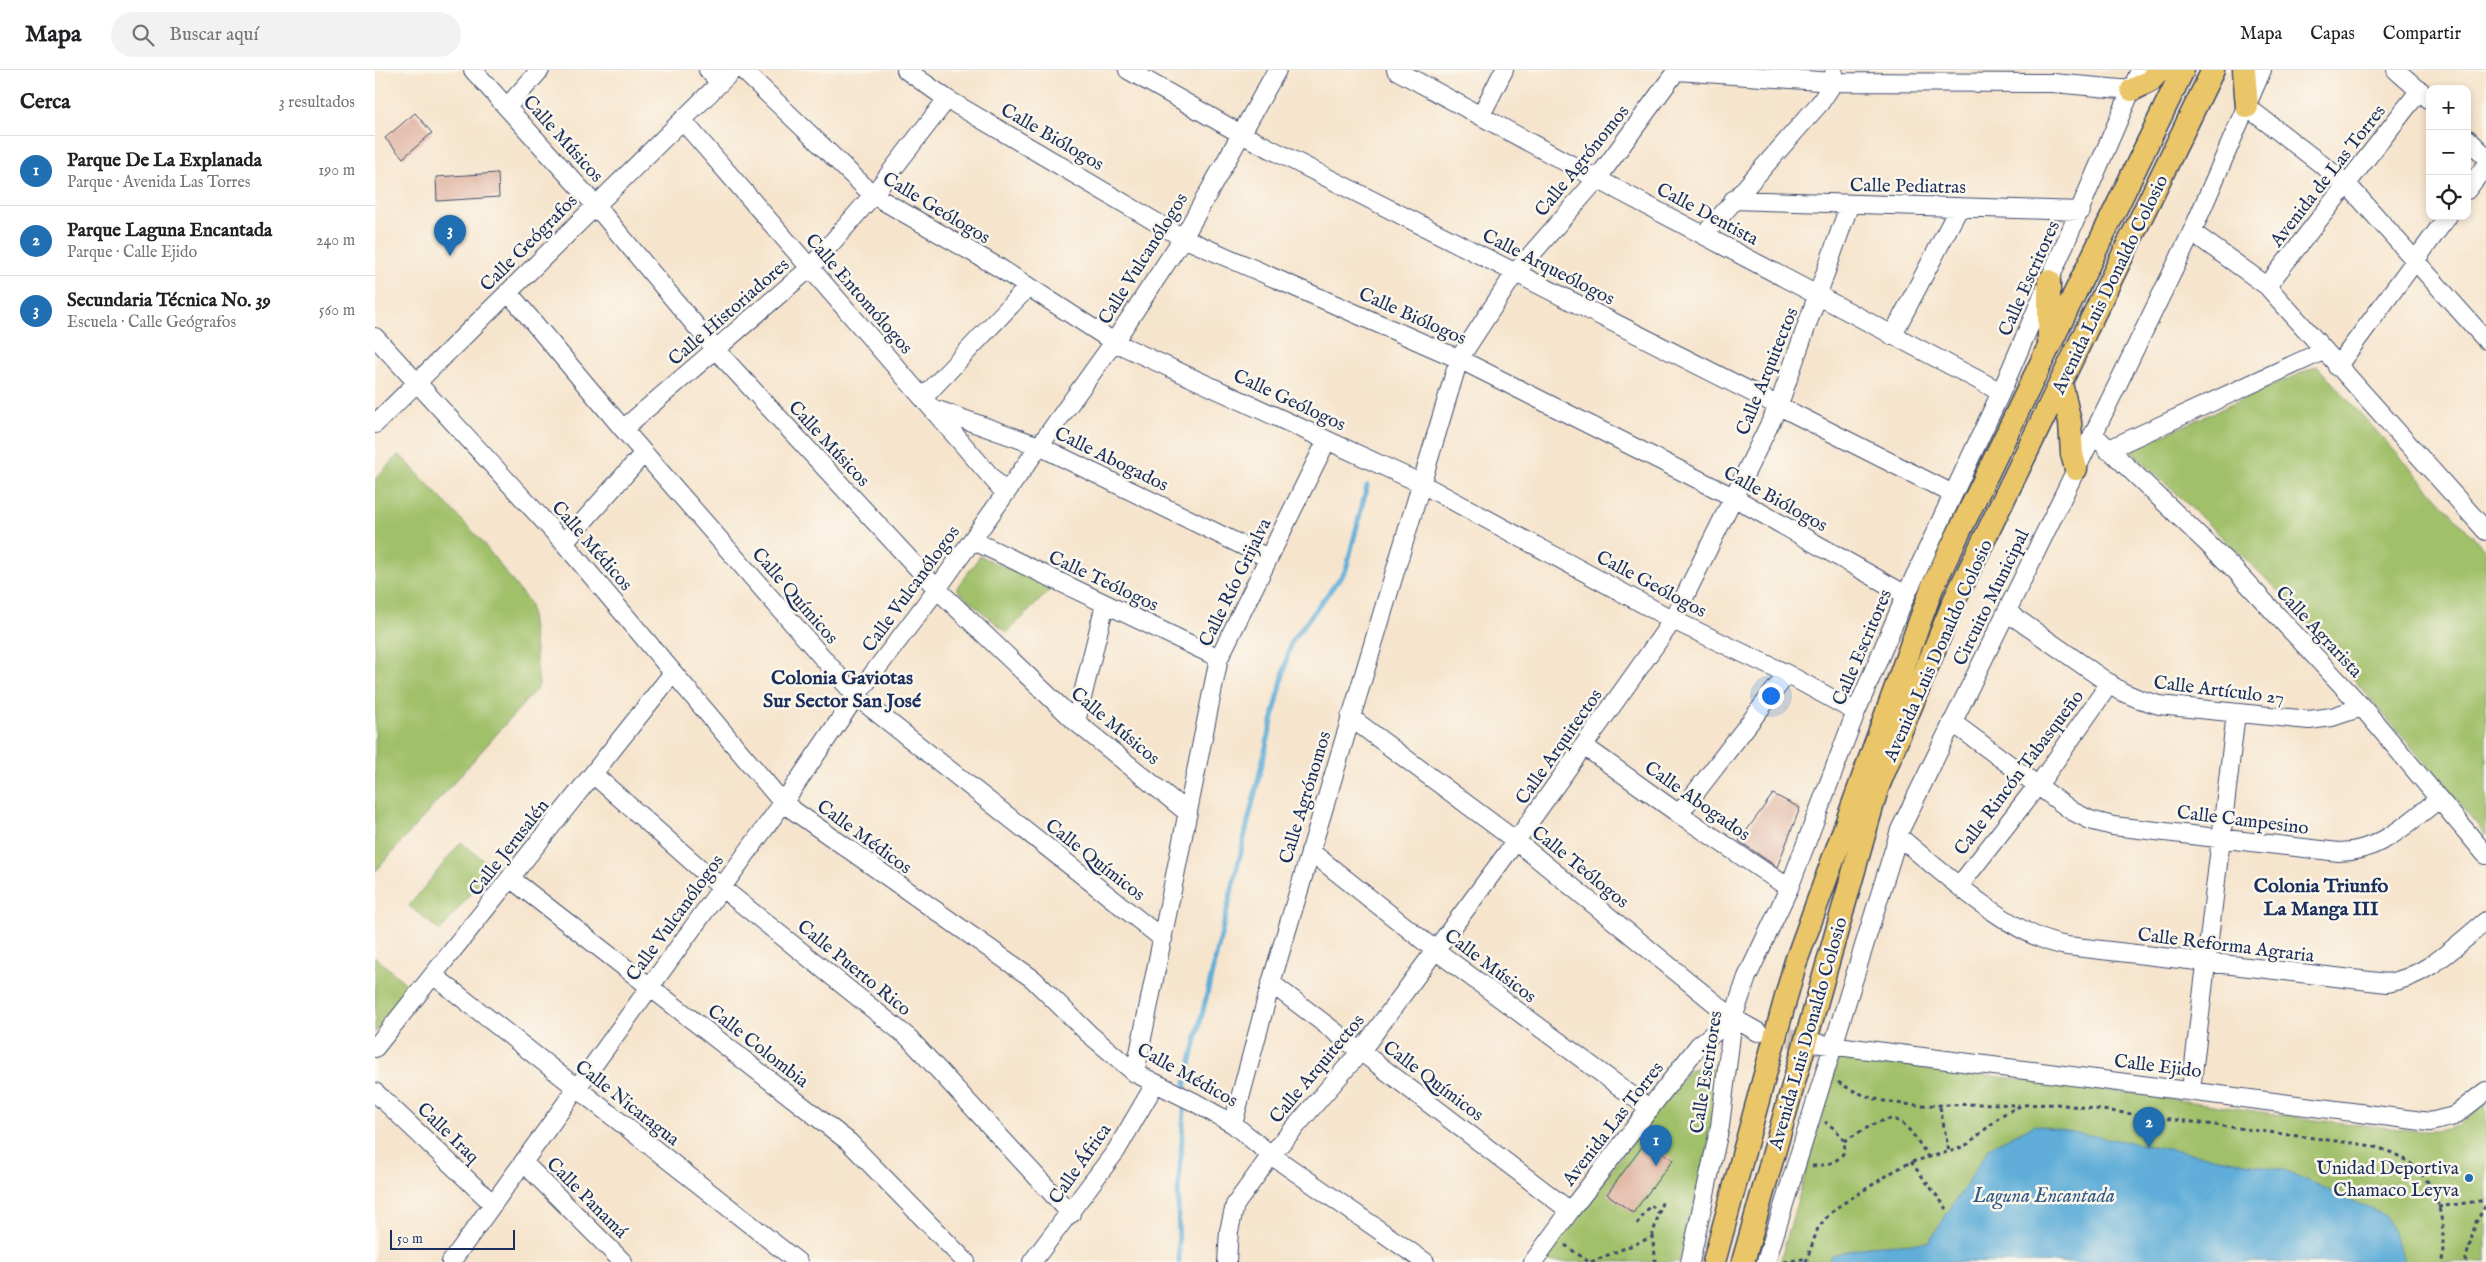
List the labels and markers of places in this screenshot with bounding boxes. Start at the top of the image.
pin: 3 [434,215,466,256]
pin: 2 [2133,1107,2165,1148]
pin: 1 [1640,1125,1672,1166]
place label: Unidad Deportiva Chamaco Leyva [2316,1157,2460,1203]
marker: Unidad Deportiva Chamaco Leyva [2463,1172,2475,1184]

